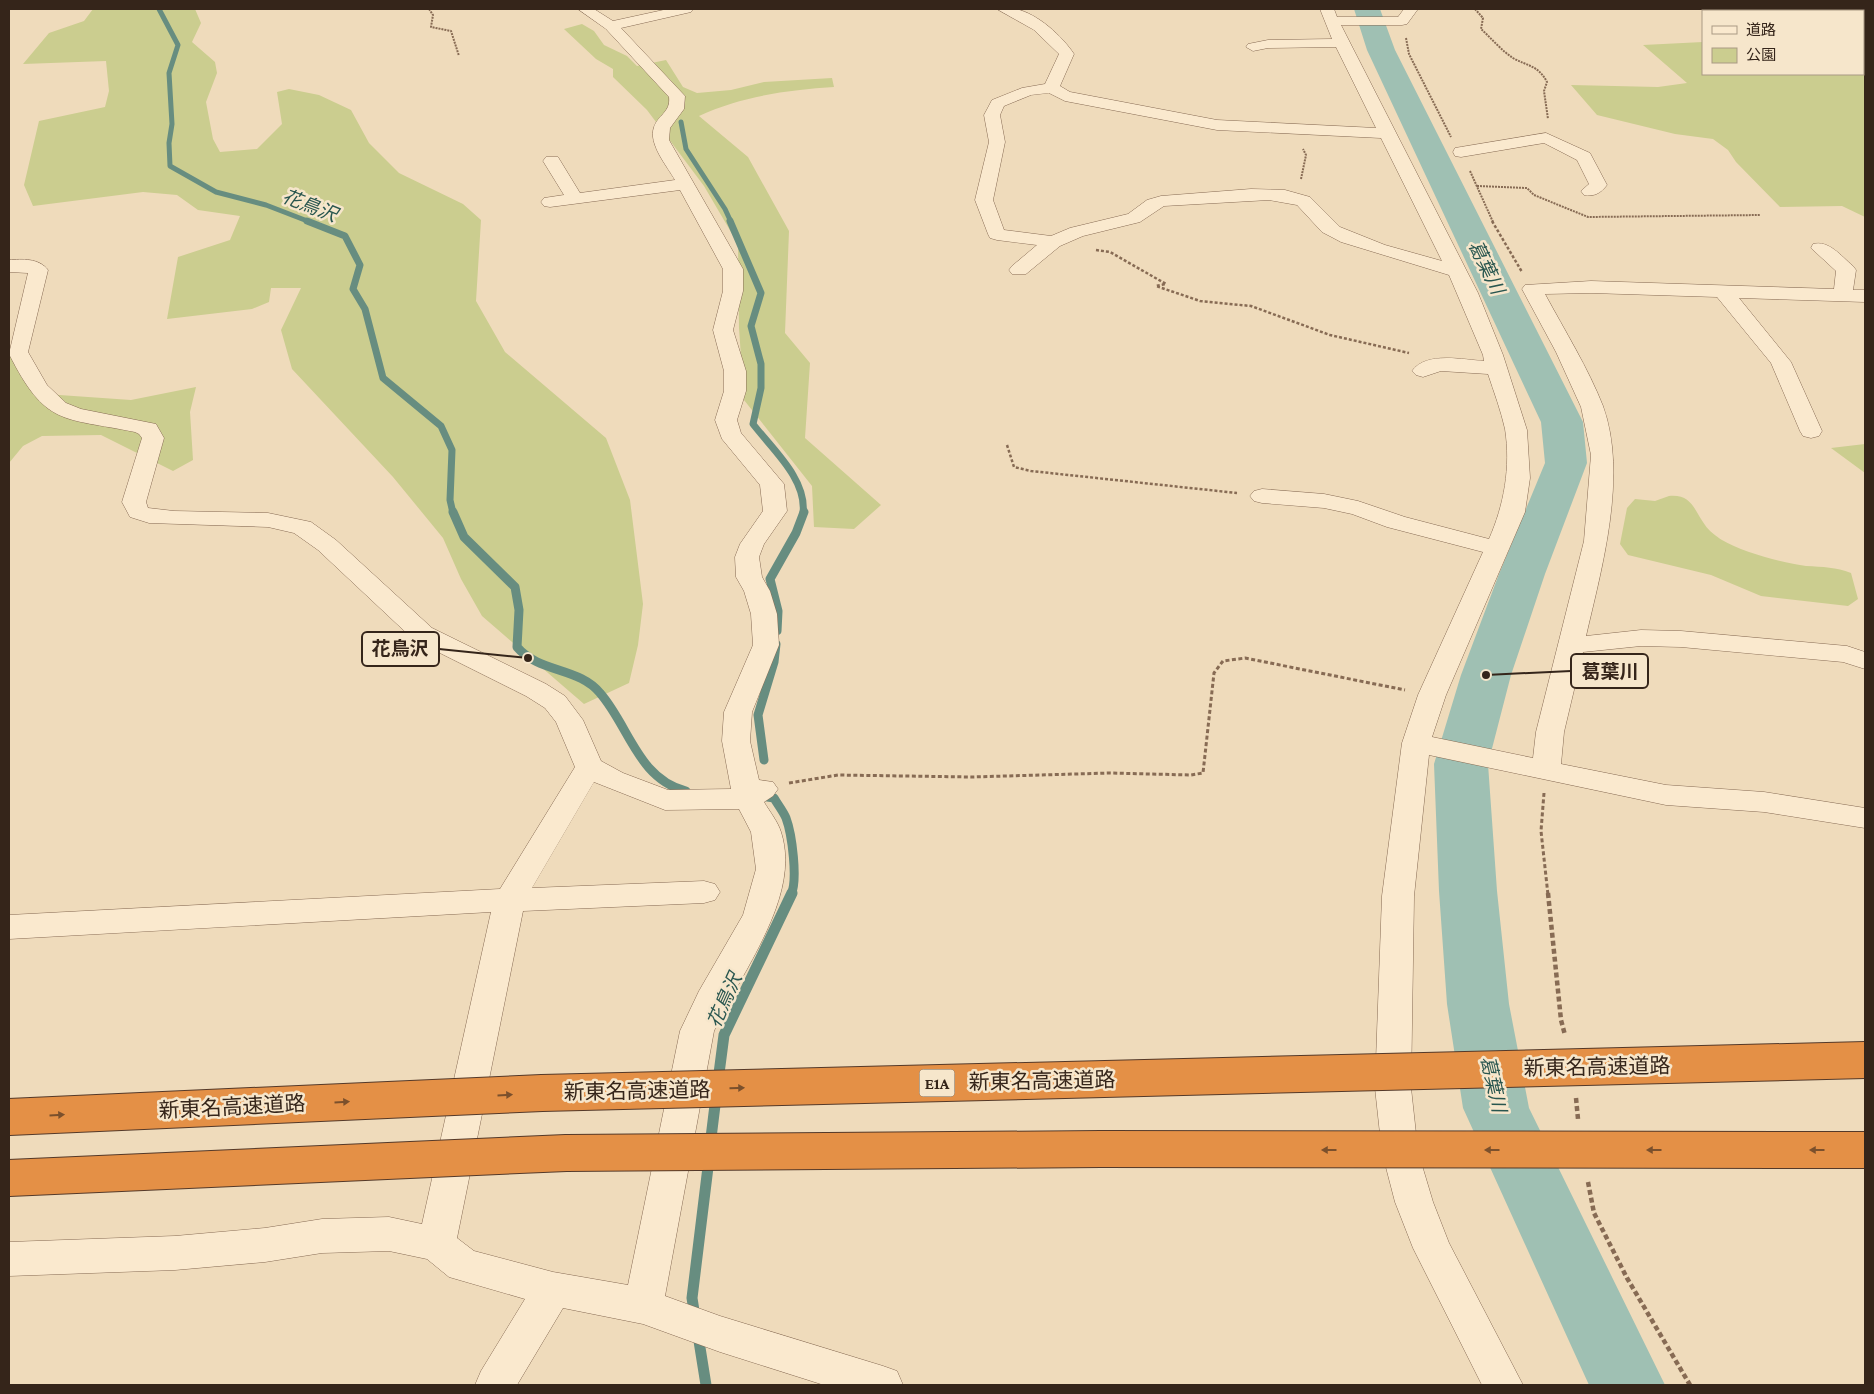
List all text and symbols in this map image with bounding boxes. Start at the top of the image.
legend [1702,10,1864,75]
text: 道路 [1746,22,1776,38]
text: 公園 [1746,47,1776,63]
water label: 花鳥沢 [279,185,343,227]
water label: 葛葉川 [1465,237,1509,299]
callout: 花鳥沢 [362,632,439,666]
text: 花鳥沢 [371,638,429,659]
callout: 葛葉川 [1571,654,1648,688]
text: 葛葉川 [1581,661,1639,682]
water label: 花鳥沢 [703,967,747,1031]
water label: 葛葉川 [1477,1054,1511,1116]
street label: 新東名高速道路 [1523,1054,1671,1080]
street label: 新東名高速道路 [968,1068,1116,1094]
road number: E1A [920,1070,954,1096]
street label: 新東名高速道路 [563,1078,711,1104]
one-way arrow [729,1084,745,1092]
street label: 新東名高速道路 [158,1091,306,1123]
one-way arrow [497,1091,513,1099]
one-way arrow [334,1098,350,1106]
one-way arrow [50,1111,66,1119]
one-way arrow [1321,1146,1337,1154]
one-way arrow [1483,1146,1499,1154]
one-way arrow [1646,1146,1662,1154]
one-way arrow [1808,1146,1824,1154]

